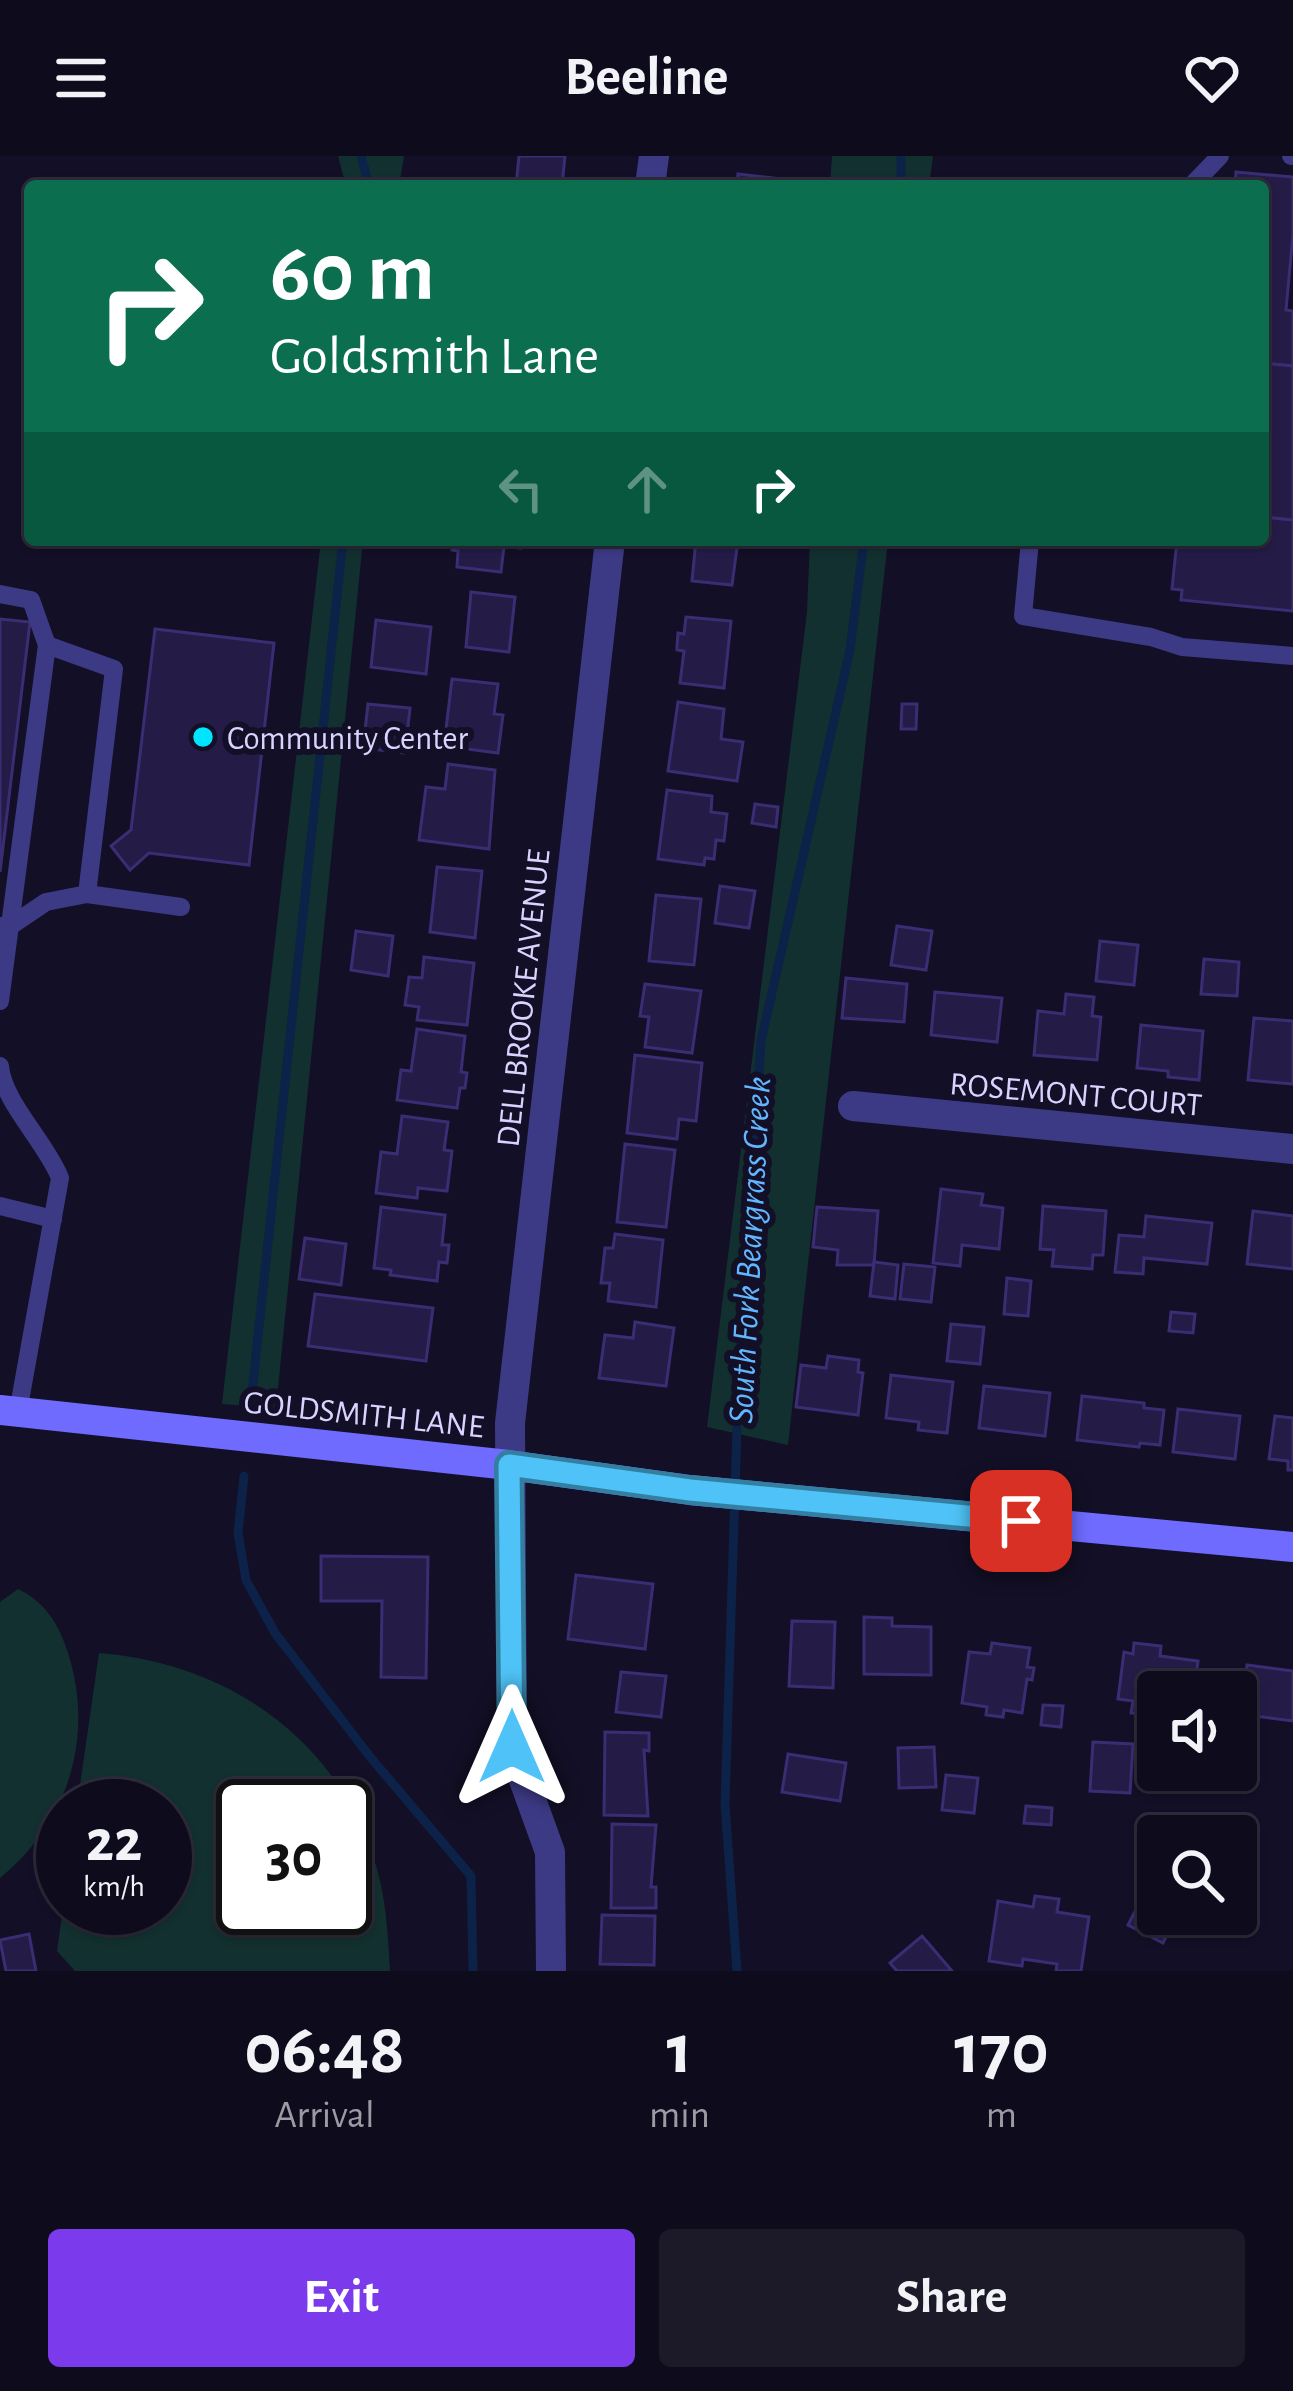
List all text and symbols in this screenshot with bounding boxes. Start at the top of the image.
icon: menu [48,45,114,111]
icon: heart [1179,45,1245,111]
text: Beeline [564,51,729,105]
icon: right [72,228,228,384]
text: 60 m [270,232,435,316]
text: Goldsmith Lane [270,330,599,384]
icon: left [488,456,554,522]
icon: ahead [614,456,680,522]
icon: right [740,456,806,522]
place label: Community Center [227,723,468,756]
marker: Community Center [190,724,216,750]
street label: DELL BROOKE AVENUE [492,848,557,1149]
street label: ROSEMONT COURT [948,1068,1203,1123]
water label: South Fork Beargrass Creek [723,1076,777,1424]
street label: GOLDSMITH LANE [242,1386,486,1445]
pin [970,1470,1072,1572]
icon: arrive [988,1488,1054,1554]
map controls [1137,1671,1257,1935]
button: sound [1137,1671,1257,1791]
position arrow [449,1684,575,1810]
speed limit sign: 30 [216,1779,372,1935]
text: 22 [86,1812,142,1872]
button: search [1137,1815,1257,1935]
text: km/h [83,1872,145,1902]
text: 06:48 [244,2014,405,2086]
text: 1 [667,2014,692,2086]
text: 170 [954,2014,1049,2086]
text: Arrival [274,2096,375,2135]
text: min [649,2096,710,2135]
text: m [986,2096,1017,2135]
button: Exit [48,2229,635,2367]
button: Share [659,2229,1245,2367]

